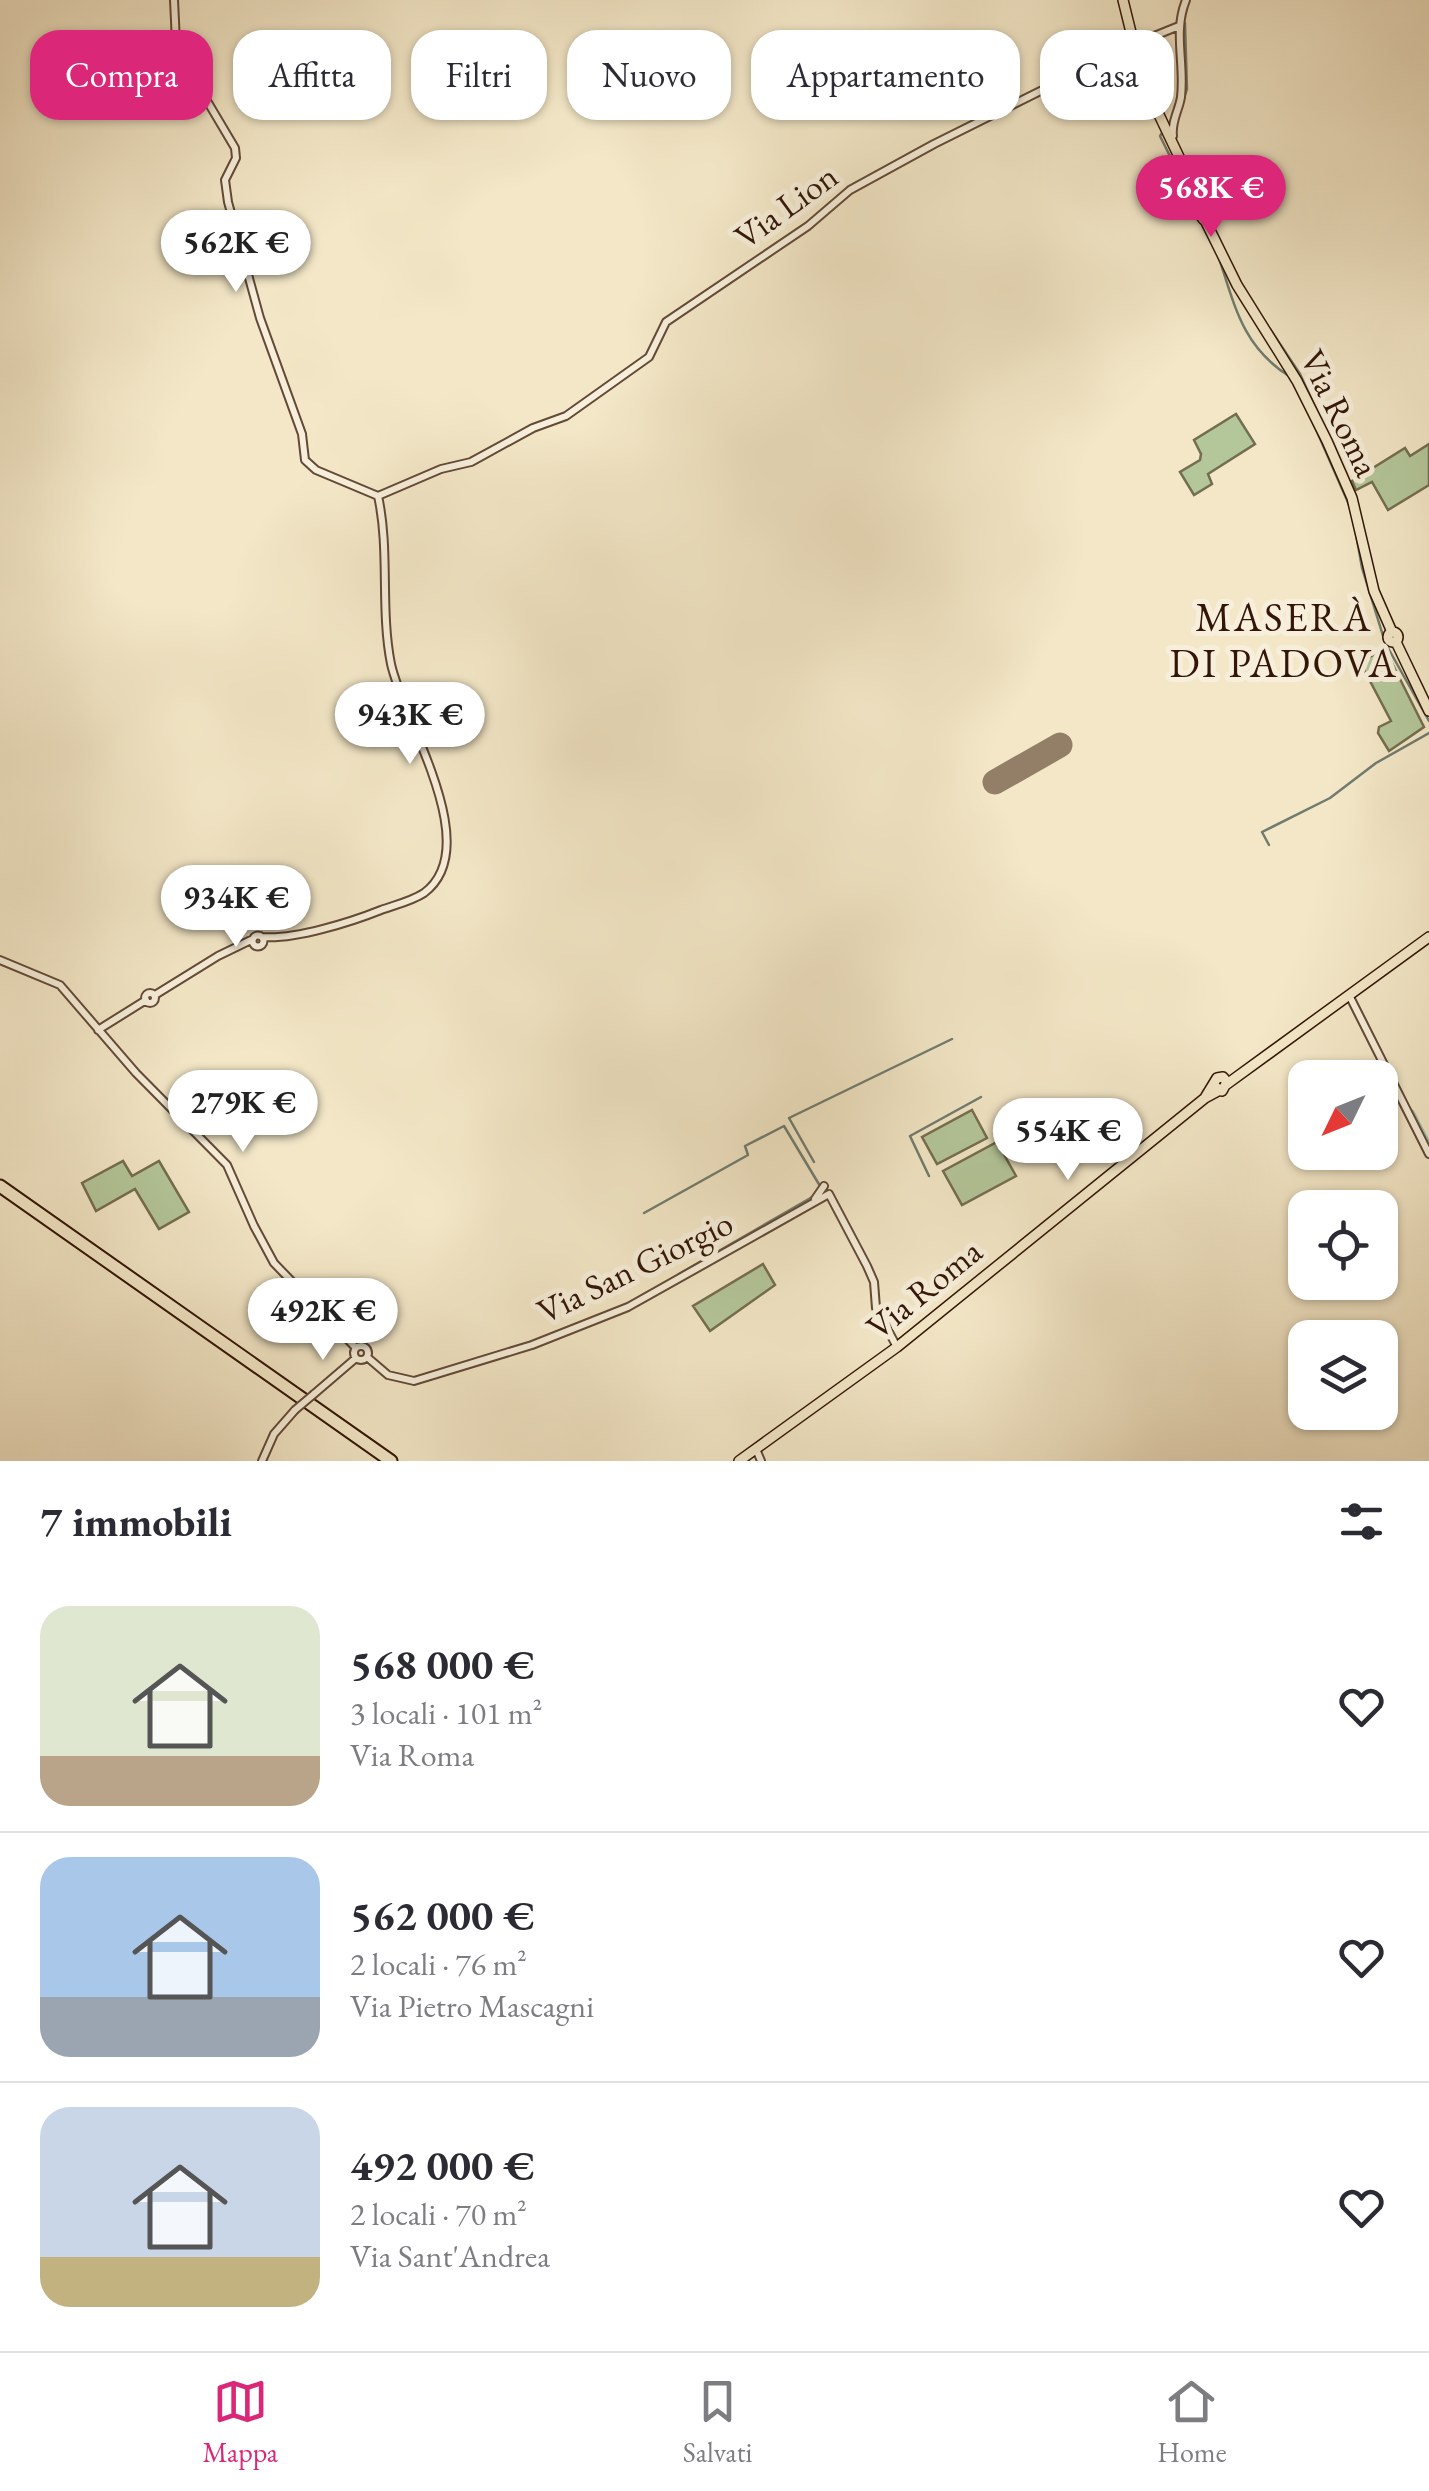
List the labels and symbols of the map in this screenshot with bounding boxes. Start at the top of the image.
street label: Via Lion [725,153,846,258]
pin: 568K € [1130,155,1292,240]
pin: 562K € [155,210,317,295]
street label: Via Roma [1290,342,1390,484]
district label: MASERÀ DI PADOVA [1169,591,1399,689]
pin: 943K € [329,682,491,767]
pin: 934K € [155,865,317,950]
north arrow [1288,1060,1398,1170]
pin: 279K € [162,1070,324,1155]
pin: 554K € [987,1098,1149,1183]
street label: Via San Giorgio [530,1200,740,1333]
street label: Via Roma [857,1228,991,1349]
pin: 492K € [242,1278,404,1363]

